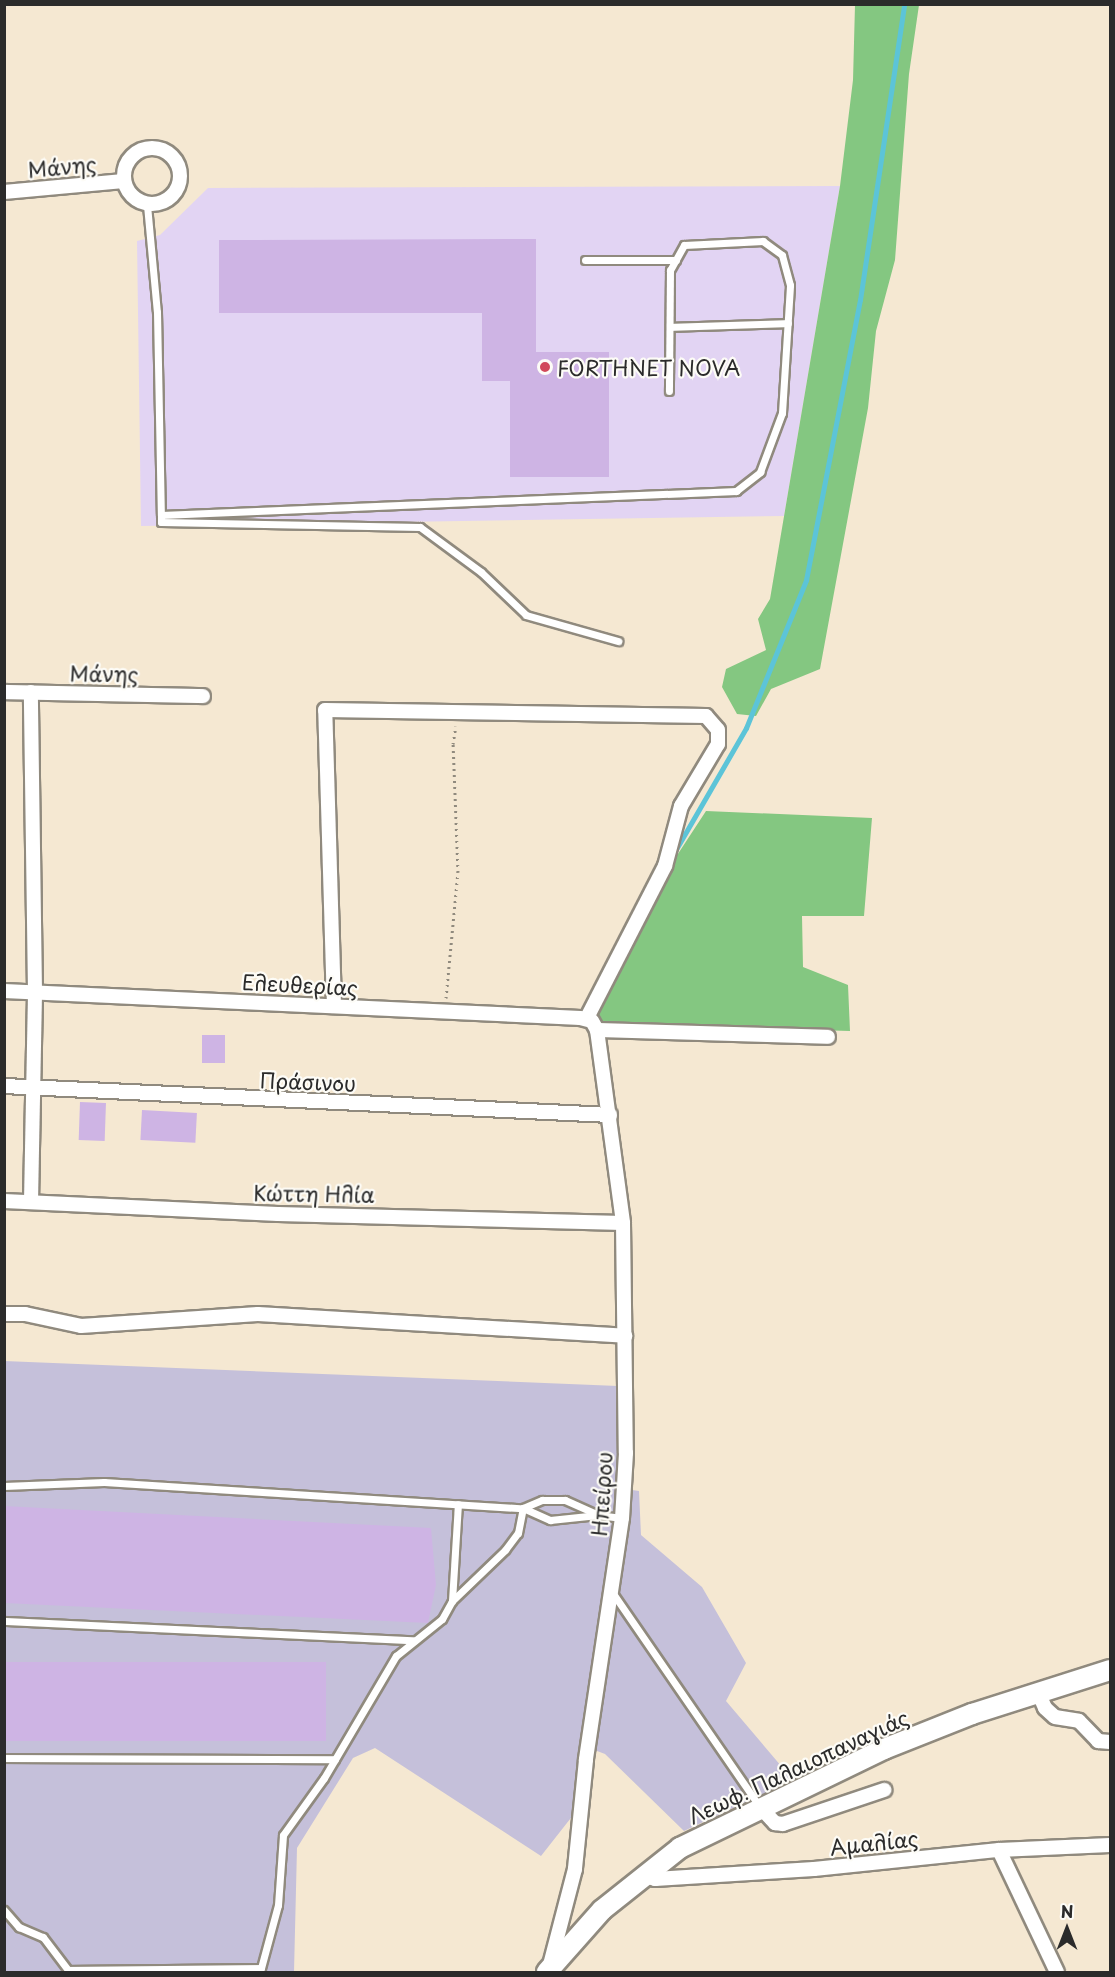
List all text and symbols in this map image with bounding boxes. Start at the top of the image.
street label: Μάνης [27,150,97,182]
place label: FORTHNET NOVA [557,354,741,380]
marker: FORTHNET NOVA [538,360,552,374]
street label: Μάνης [69,660,139,686]
street label: Ελευθερίας [241,968,359,1000]
street label: Πράσινου [259,1067,357,1095]
street label: Κώττη Ηλία [253,1179,375,1207]
street label: Ηπείρου [585,1451,617,1537]
street label: Λεωφ. Παλαιοπαναγιάς [684,1704,912,1828]
street label: Αμαλίας [828,1825,920,1859]
north arrow [1037,1899,1097,1959]
text: N [1061,1899,1073,1923]

